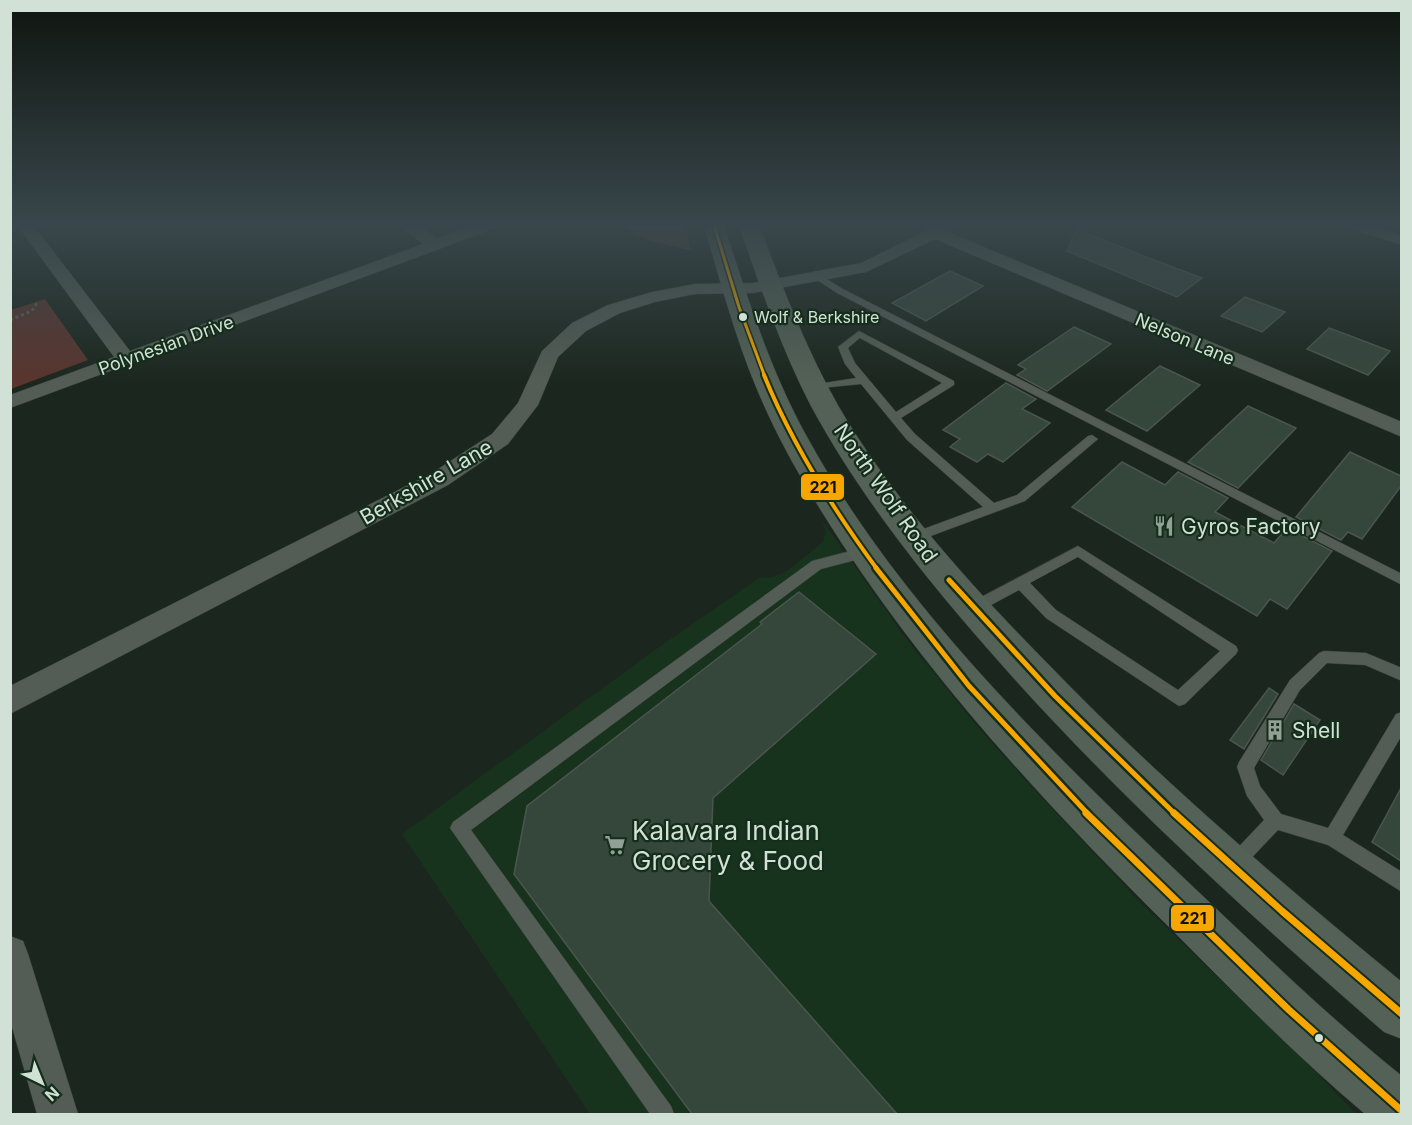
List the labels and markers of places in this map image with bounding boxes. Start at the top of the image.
place label: Wolf & Berkshire [754,307,879,327]
marker: Wolf & Berkshire [737,311,749,323]
restaurant icon: Gyros Factory [1152,514,1176,538]
place label: Gyros Factory [1181,514,1321,539]
building icon: Shell [1263,718,1287,742]
place label: Shell [1292,718,1340,743]
place label: Kalavara Indian Grocery & Food [632,815,824,876]
supermarket icon: Kalavara Indian Grocery & Food [603,833,627,857]
unlabelled marker [1313,1032,1325,1044]

